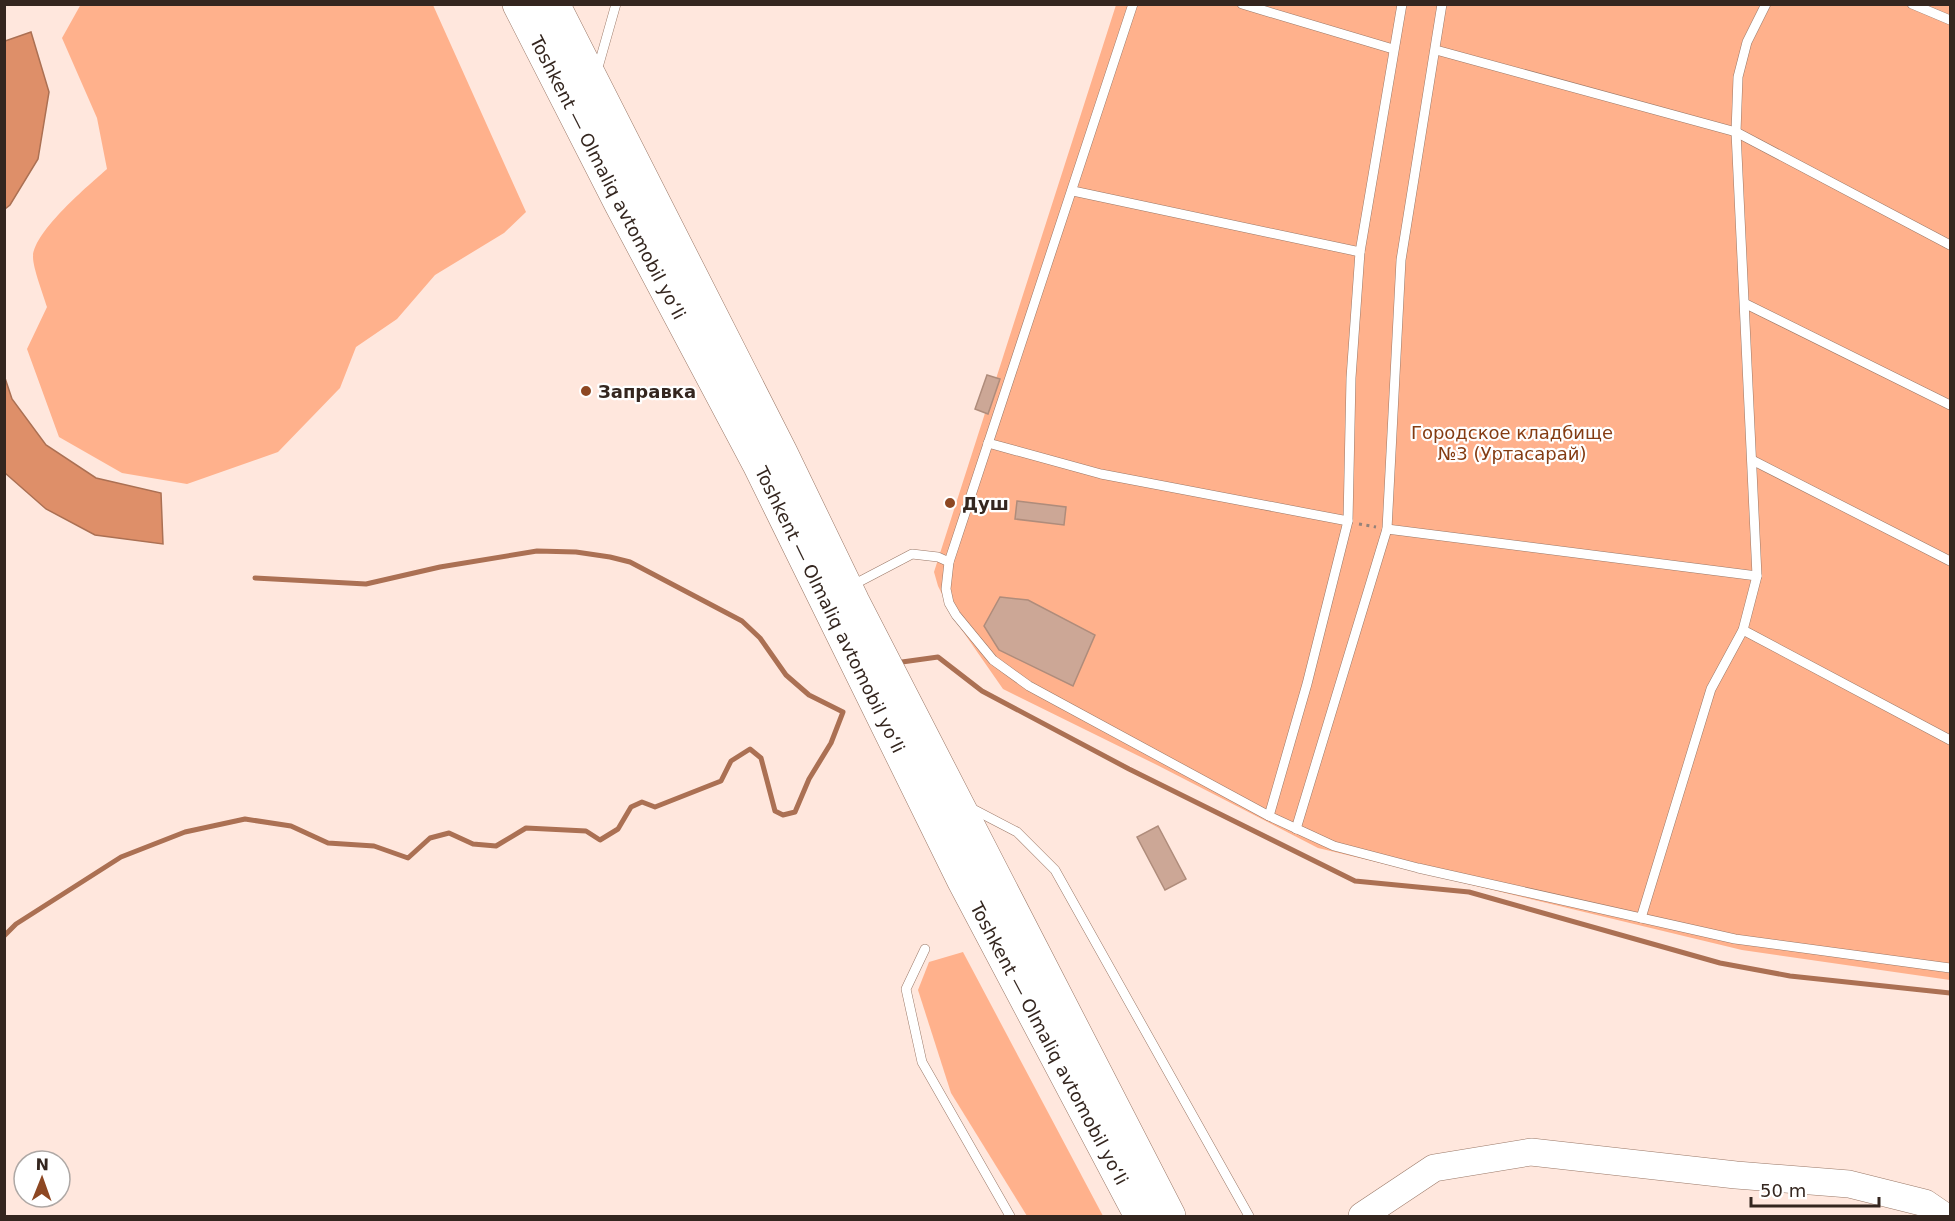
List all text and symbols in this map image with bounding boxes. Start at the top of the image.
street label: Toshkent — Olmaliq avtomobil yo‘li [526,31,691,323]
place label: Заправка [598,381,696,402]
marker: Заправка [579,384,593,398]
park label: Городское кладбище №3 (Уртасарай) [1411,422,1613,464]
street label: Toshkent — Olmaliq avtomobil yo‘li [751,462,910,756]
place label: Душ [962,493,1009,514]
marker: Душ [943,496,957,510]
street label: Toshkent — Olmaliq avtomobil yo‘li [966,897,1133,1188]
north arrow [12,1149,72,1209]
text: N [35,1155,49,1174]
scale bar [1751,1170,1878,1208]
text: 50 m [1760,1180,1806,1201]

